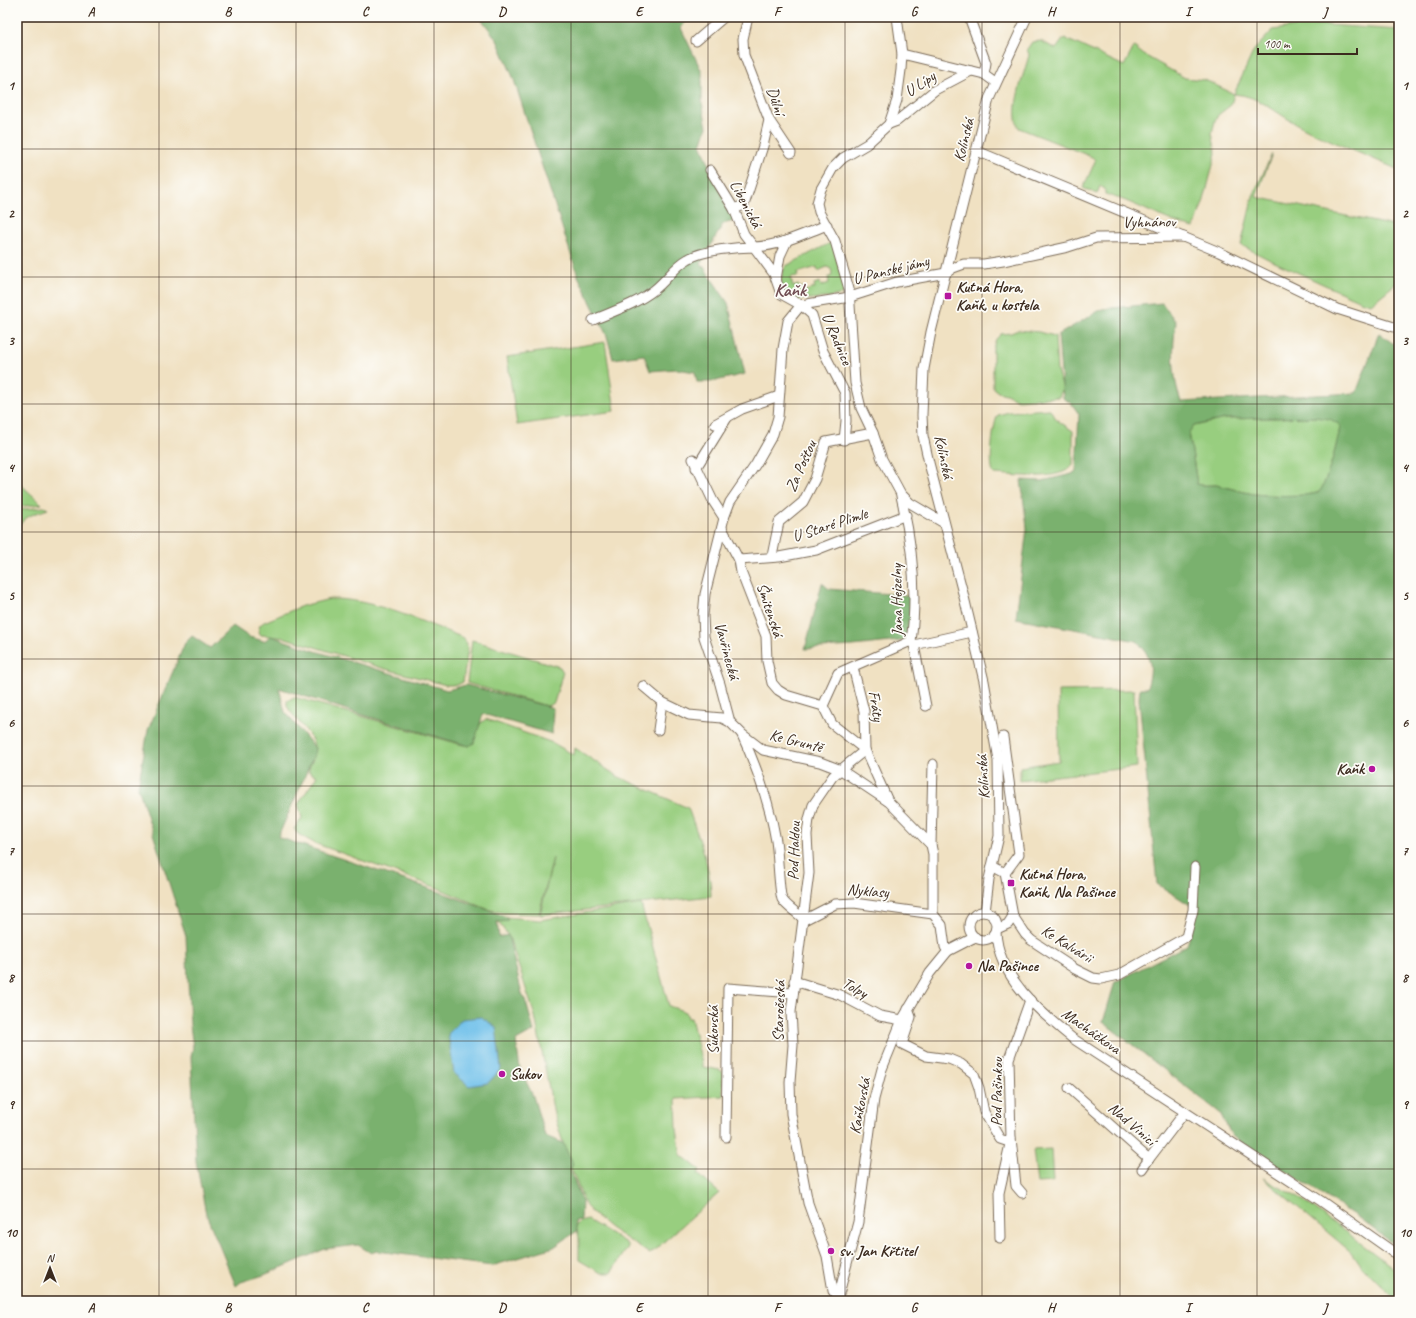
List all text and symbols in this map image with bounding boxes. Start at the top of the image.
text: A [88,4,96,20]
text: B [225,4,233,20]
text: C [362,4,370,20]
text: D [498,4,507,20]
text: E [636,4,645,20]
text: F [774,4,783,20]
text: G [911,4,919,20]
text: H [1047,4,1057,20]
text: I [1185,4,1194,20]
text: J [1322,4,1329,20]
scale bar [1258,30,1357,56]
text: 100 m [1264,36,1291,52]
street label: U Lípy [901,66,941,101]
text: 1 [8,78,16,94]
text: 1 [1402,78,1410,94]
street label: Důlní [762,85,791,120]
street label: Kolínská [949,114,980,164]
street label: Libenická [725,177,768,233]
text: 2 [8,206,15,222]
text: 2 [1402,206,1409,222]
street label: Vyhnánov [1122,212,1177,232]
street label: U Panské jámy [851,251,933,289]
place label: Kutná Hora, Kaňk, u kostela [956,277,1041,315]
district label: Kaňk [774,279,808,301]
marker: Kutná Hora, Kaňk, u kostela [943,291,953,301]
street label: U Radnice [817,310,858,370]
text: 3 [8,333,15,349]
text: 3 [1402,333,1409,349]
street label: Kolínská [930,433,959,483]
street label: Za Poštou [781,436,822,495]
text: 4 [8,460,16,476]
text: 4 [1402,460,1410,476]
street label: U Staré Plimle [790,503,872,547]
street label: Jana Hejzelny [886,562,908,637]
street label: Šmitenská [752,580,789,641]
text: 5 [8,588,15,604]
text: 5 [1402,588,1409,604]
street label: Vavřinecká [710,620,745,684]
street label: Fráty [864,689,889,724]
text: 6 [8,715,15,731]
text: 6 [1402,715,1409,731]
street label: Ke Gruntě [768,725,827,758]
street label: Kolínská [972,753,994,800]
place label: Kaňk [1336,759,1366,779]
marker: Kaňk [1367,764,1377,774]
street label: Pod Haldou [783,820,805,881]
text: 7 [8,843,15,859]
text: 7 [1402,843,1409,859]
place label: Kutná Hora, Kaňk, Na Pašince [1019,864,1117,902]
marker: Kutná Hora, Kaňk, Na Pašince [1006,878,1016,888]
street label: Nyklasy [846,879,891,903]
street label: Ke Kalvárii [1038,920,1098,969]
place label: Na Pašince [977,956,1040,976]
marker: Na Pašince [964,961,974,971]
text: 8 [8,970,16,986]
text: 8 [1402,970,1410,986]
street label: Tolpy [839,973,872,1004]
street label: Staročeská [768,978,790,1042]
street label: Macháčkova [1058,1003,1126,1059]
street label: Sukovská [703,1004,723,1054]
street label: Pod Pašinkou [986,1056,1008,1127]
place label: Sukov [510,1064,542,1084]
marker: Sukov [497,1069,507,1079]
street label: Kaňkovská [845,1074,876,1136]
text: 9 [8,1097,15,1113]
text: 9 [1402,1097,1409,1113]
street label: Nad Vinicí [1104,1098,1162,1152]
text: 10 [5,1225,18,1241]
text: 10 [1399,1225,1412,1241]
place label: sv. Jan Křtitel [839,1241,919,1261]
marker: sv. Jan Křtitel [826,1246,836,1256]
north arrow [30,1248,70,1288]
text: N [47,1251,56,1265]
text: A [88,1300,96,1316]
text: B [225,1300,233,1316]
text: C [362,1300,370,1316]
text: D [498,1300,507,1316]
text: E [636,1300,645,1316]
text: F [774,1300,783,1316]
text: G [911,1300,919,1316]
text: H [1047,1300,1057,1316]
text: I [1185,1300,1194,1316]
text: J [1322,1300,1329,1316]

